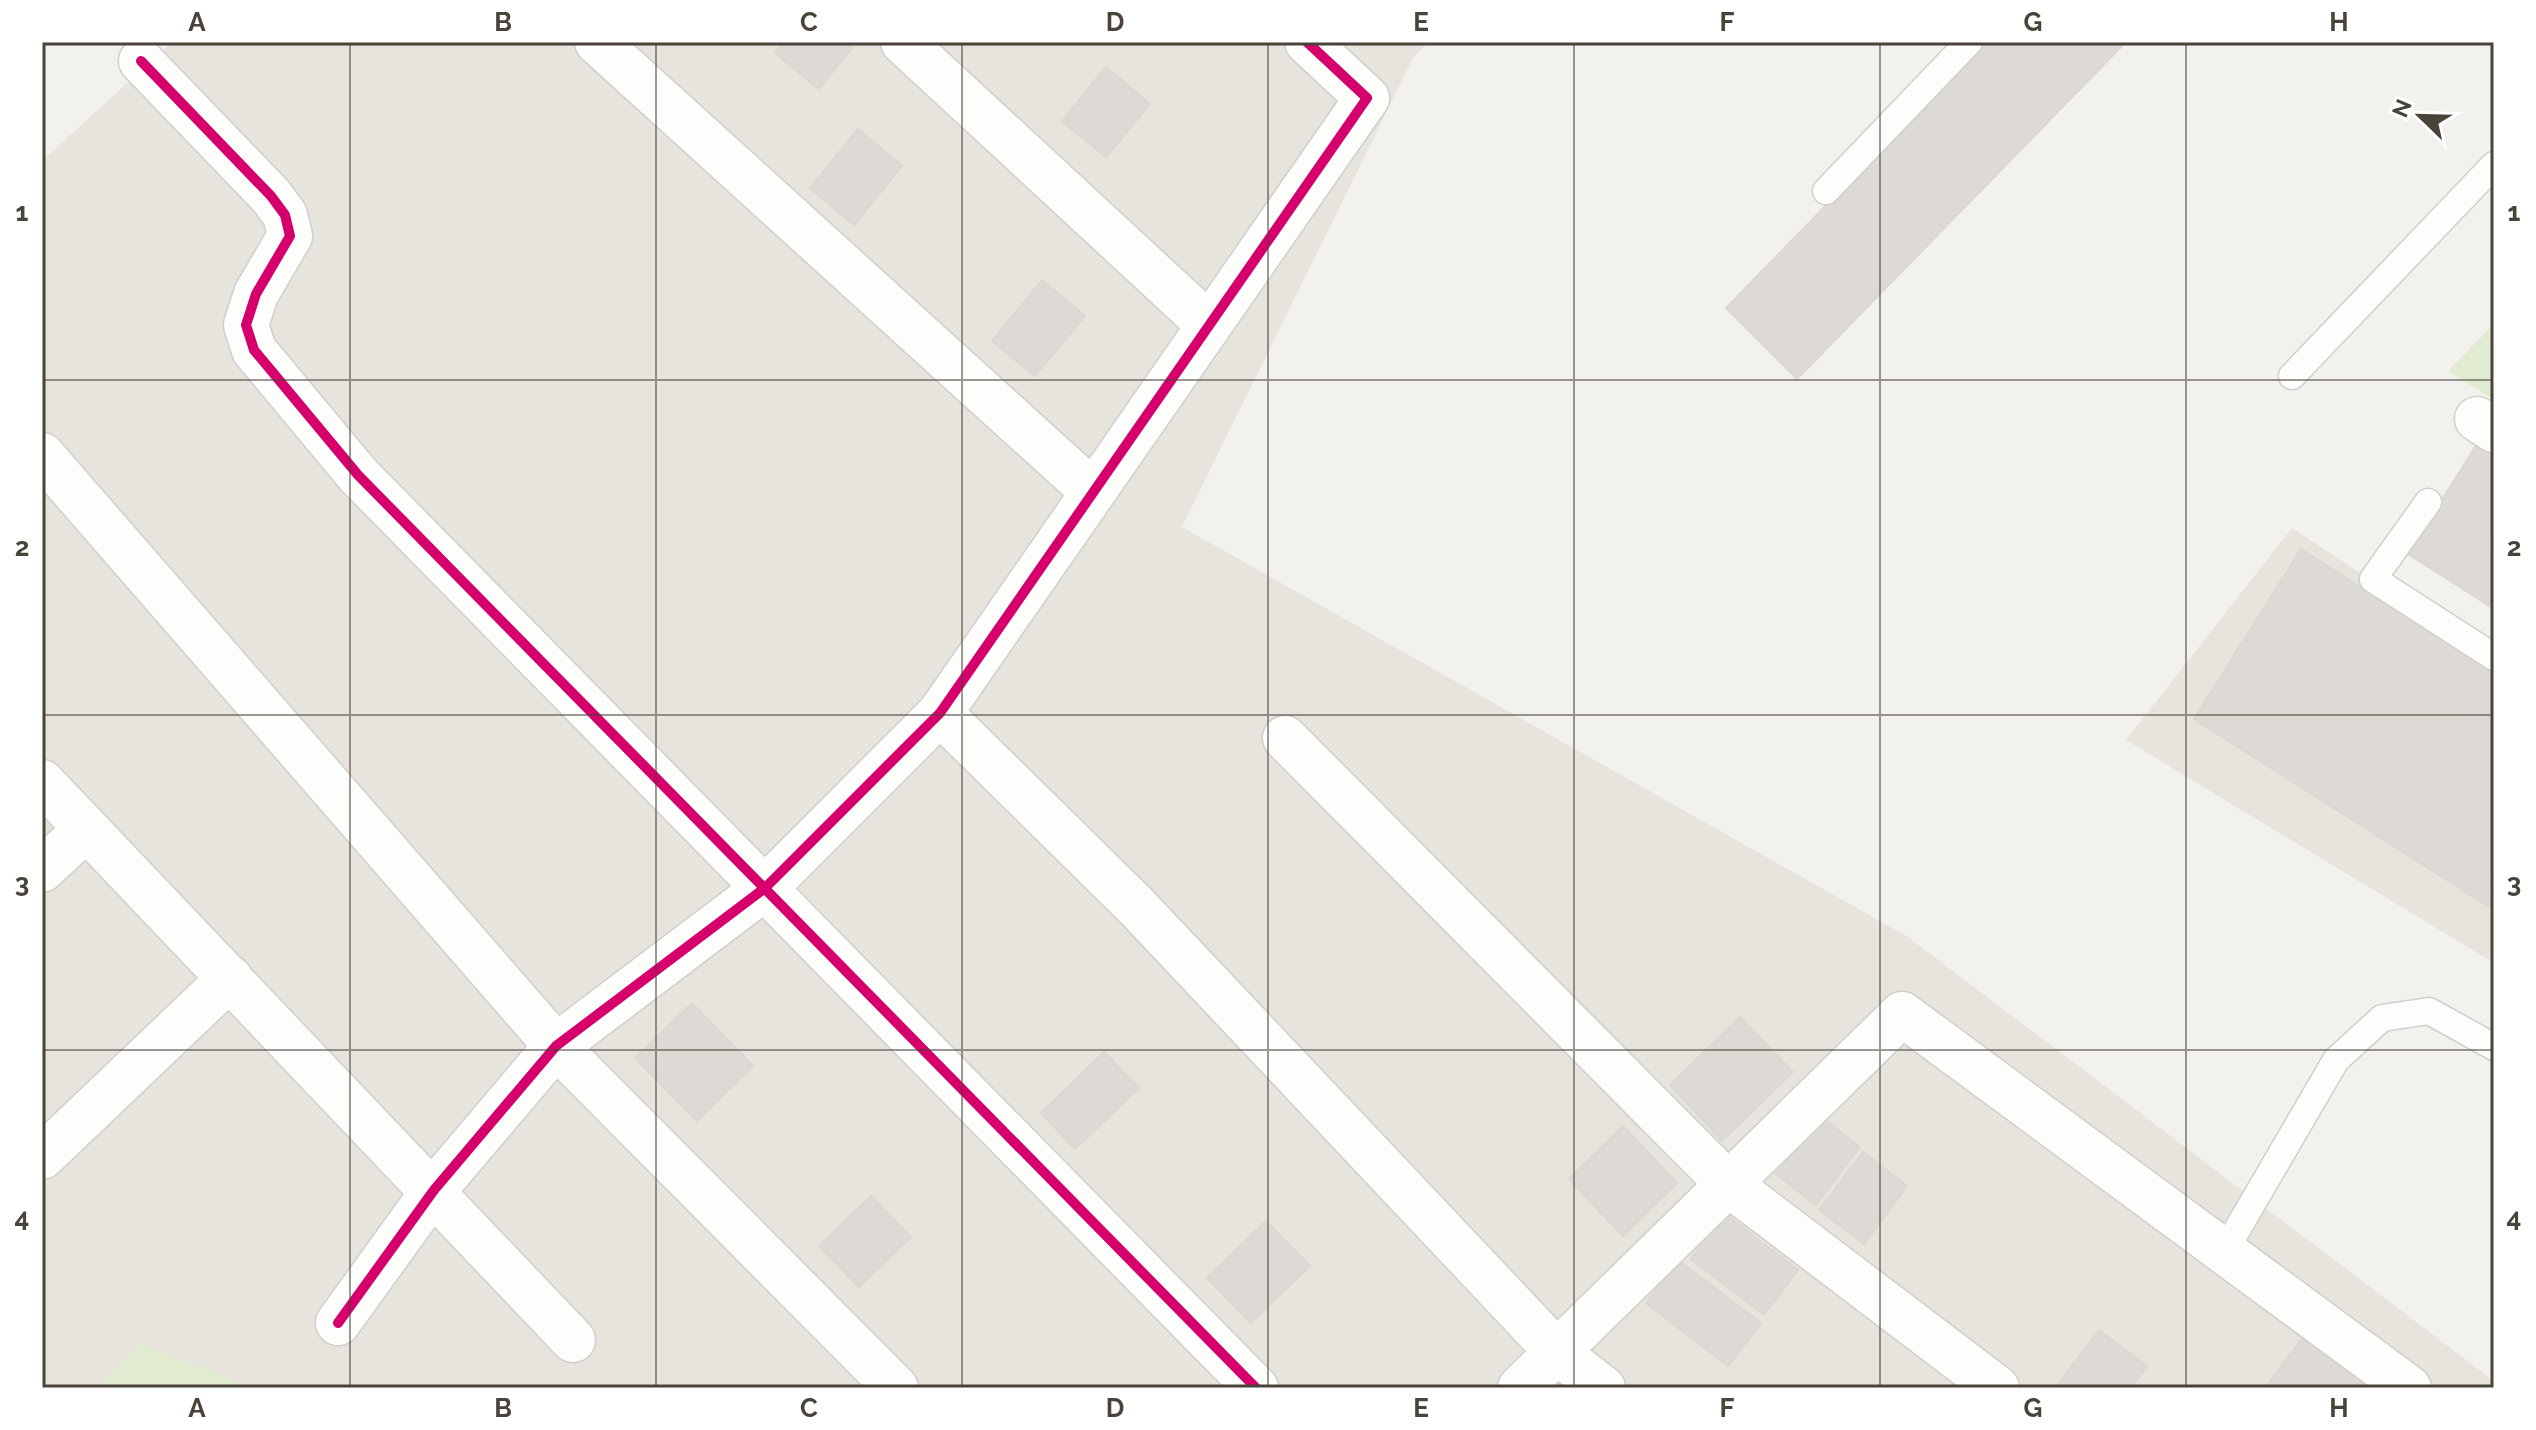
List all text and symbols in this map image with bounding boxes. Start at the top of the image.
text: A [188,7,206,37]
text: B [494,7,512,37]
text: C [800,7,818,37]
text: D [1106,7,1124,37]
text: E [1413,7,1429,37]
text: F [1720,7,1735,37]
text: G [2024,7,2042,37]
text: H [2329,7,2349,37]
north arrow [2380,76,2460,156]
text: N [2386,95,2417,121]
text: 1 [16,197,29,227]
text: 1 [2508,197,2521,227]
text: 2 [15,532,29,562]
text: 2 [2507,532,2521,562]
text: 3 [15,868,29,898]
text: 3 [2507,868,2521,898]
text: 4 [15,1203,29,1233]
text: 4 [2507,1203,2521,1233]
text: A [188,1393,206,1423]
text: B [494,1393,512,1423]
text: C [800,1393,818,1423]
text: D [1106,1393,1124,1423]
text: E [1413,1393,1429,1423]
text: F [1720,1393,1735,1423]
text: G [2024,1393,2042,1423]
text: H [2329,1393,2349,1423]

